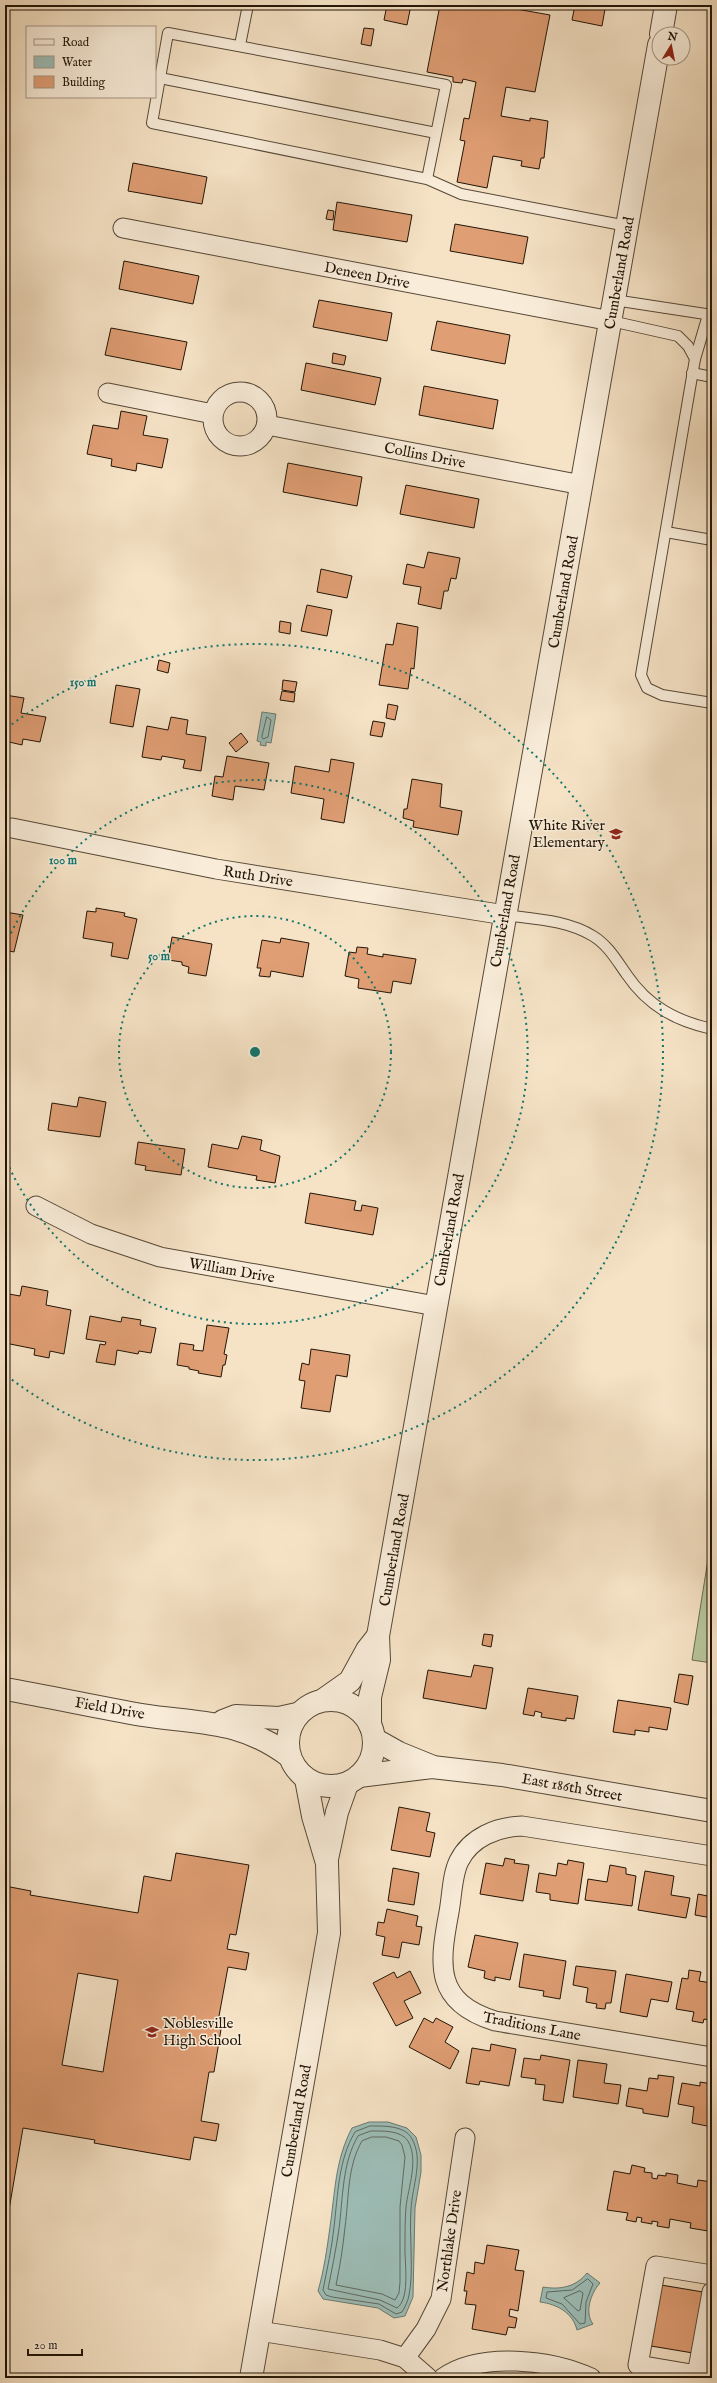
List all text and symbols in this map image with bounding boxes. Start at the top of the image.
legend [26,26,156,98]
north arrow [651,26,691,66]
text: N [666,29,679,45]
text: Road [62,35,90,50]
text: Water [62,55,93,70]
text: Building [62,75,106,90]
street label: Cumberland Road [600,214,639,331]
street label: Deneen Drive [322,258,411,293]
street label: Collins Drive [383,438,467,473]
street label: Cumberland Road [544,533,583,650]
text: 150 m [70,675,97,690]
place label: White River Elementary [529,816,606,852]
school or university icon: White River Elementary [608,826,624,842]
street label: Cumberland Road [486,852,525,969]
text: 100 m [49,853,78,868]
street label: Ruth Drive [222,862,294,891]
text: 50 m [148,949,171,964]
centre of rings [248,1045,262,1059]
street label: Cumberland Road [430,1171,469,1288]
street label: William Drive [188,1254,276,1287]
street label: Cumberland Road [375,1491,414,1608]
street label: Field Drive [73,1693,146,1724]
street label: East 186th Street [520,1769,624,1806]
street label: Traditions Lane [481,2008,583,2045]
place label: Noblesville High School [163,2014,242,2050]
school or university icon: Noblesville High School [144,2024,160,2040]
street label: Cumberland Road [277,2062,316,2179]
street label: Northlake Drive [433,2189,466,2293]
scale bar [28,2331,82,2357]
text: 20 m [34,2338,57,2353]

